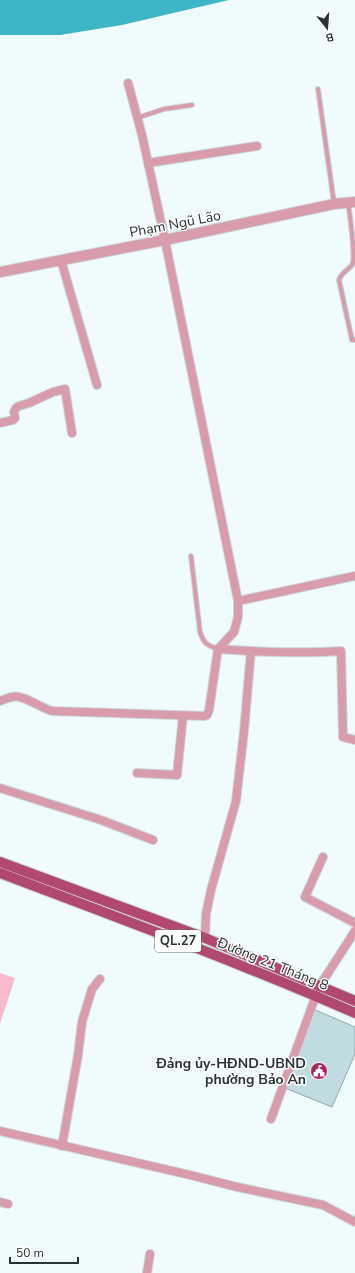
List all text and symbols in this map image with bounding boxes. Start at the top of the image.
north arrow [307,8,347,48]
text: B [324,29,336,45]
street label: Phạm Ngũ Lão [128,206,222,242]
road number: QL.27 [155,930,201,952]
street label: Đường 21 Tháng 8 [214,933,331,995]
place label: Đảng ủy-HĐND-UBND phường Bảo An [155,1054,306,1089]
public building icon: Đảng ủy-HĐND-UBND phường Bảo An [309,1061,329,1081]
scale bar [10,1239,78,1265]
text: 50 m [16,1245,44,1261]

